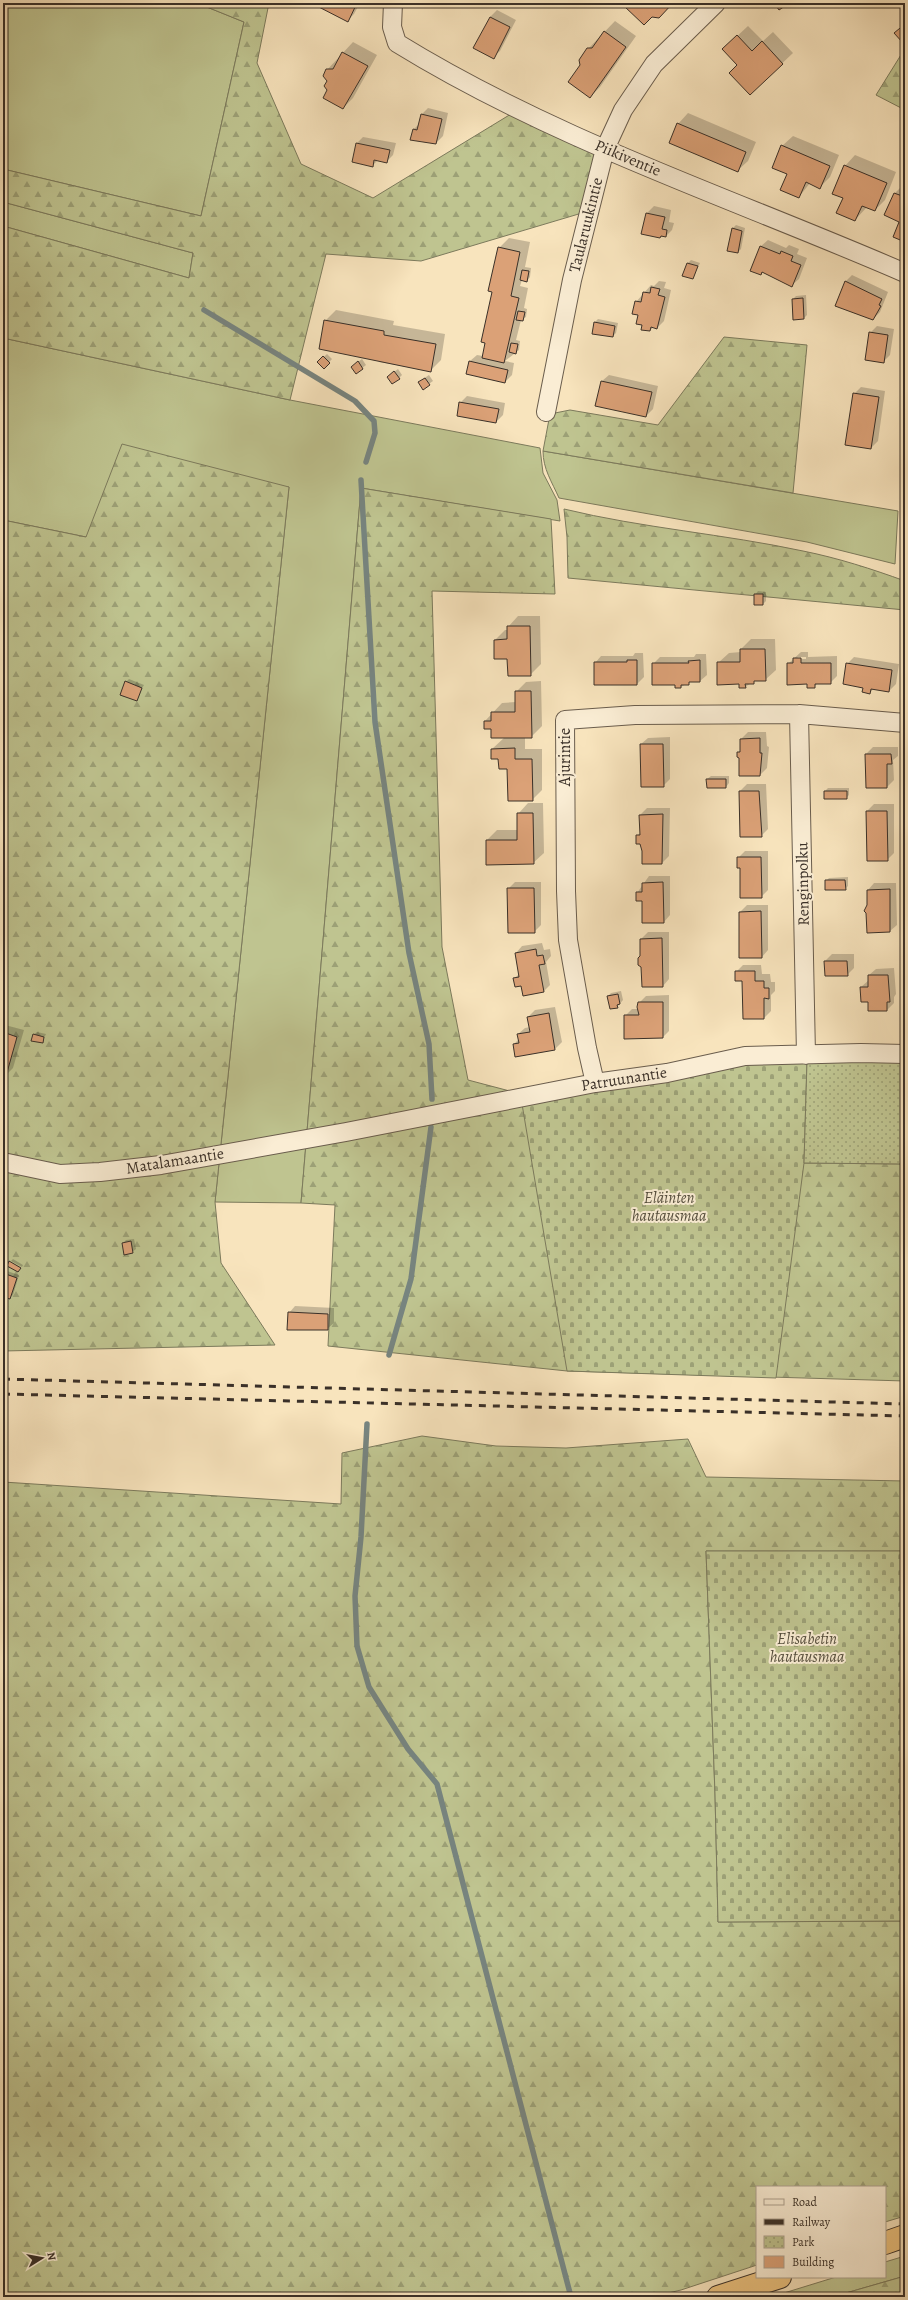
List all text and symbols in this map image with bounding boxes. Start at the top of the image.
street label: Piikiventie [592,134,664,182]
street label: Taularuukintie [564,175,608,275]
street label: Ajurintie [554,728,576,787]
street label: Renginpolku [791,842,815,926]
street label: Patruunantie [579,1061,669,1097]
street label: Matalamaantie [124,1142,226,1180]
park label: Eläinten hautausmaa [632,1187,707,1227]
park label: Elisabetin hautausmaa [770,1628,845,1668]
legend [756,2186,886,2278]
text: Road [792,2194,818,2210]
text: Railway [792,2214,831,2230]
text: Park [792,2234,815,2250]
north arrow [22,2238,62,2278]
text: N [43,2251,59,2262]
text: Building [792,2254,834,2270]

